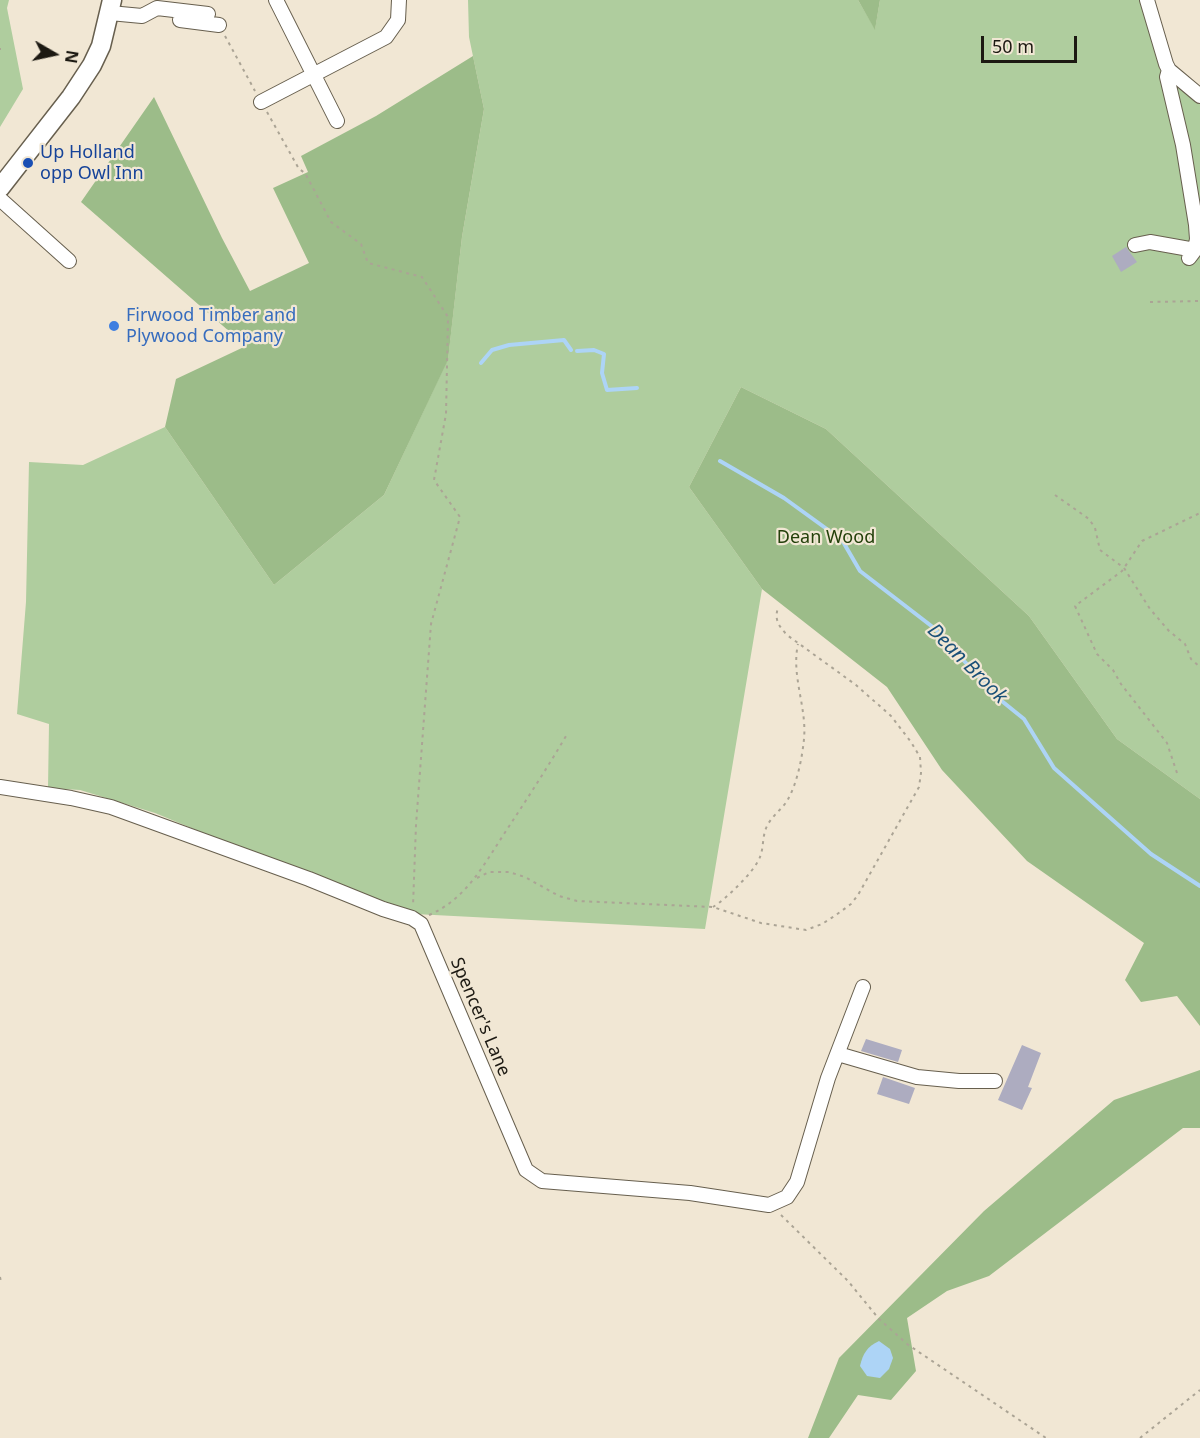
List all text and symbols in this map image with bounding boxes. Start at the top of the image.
north arrow [24,24,84,84]
scale bar [984,24,1080,62]
text: 50 m [992,34,1034,58]
text: N [60,49,84,65]
place label: Up Holland opp Owl Inn [40,142,144,184]
marker: Up Holland opp Owl Inn [21,156,35,170]
place label: Firwood Timber and Plywood Company [126,305,296,348]
marker: Firwood Timber and Plywood Company [107,319,121,333]
park label: Dean Wood [777,527,875,549]
water label: Dean Brook [922,619,1012,709]
street label: Spencer's Lane [445,954,515,1080]

